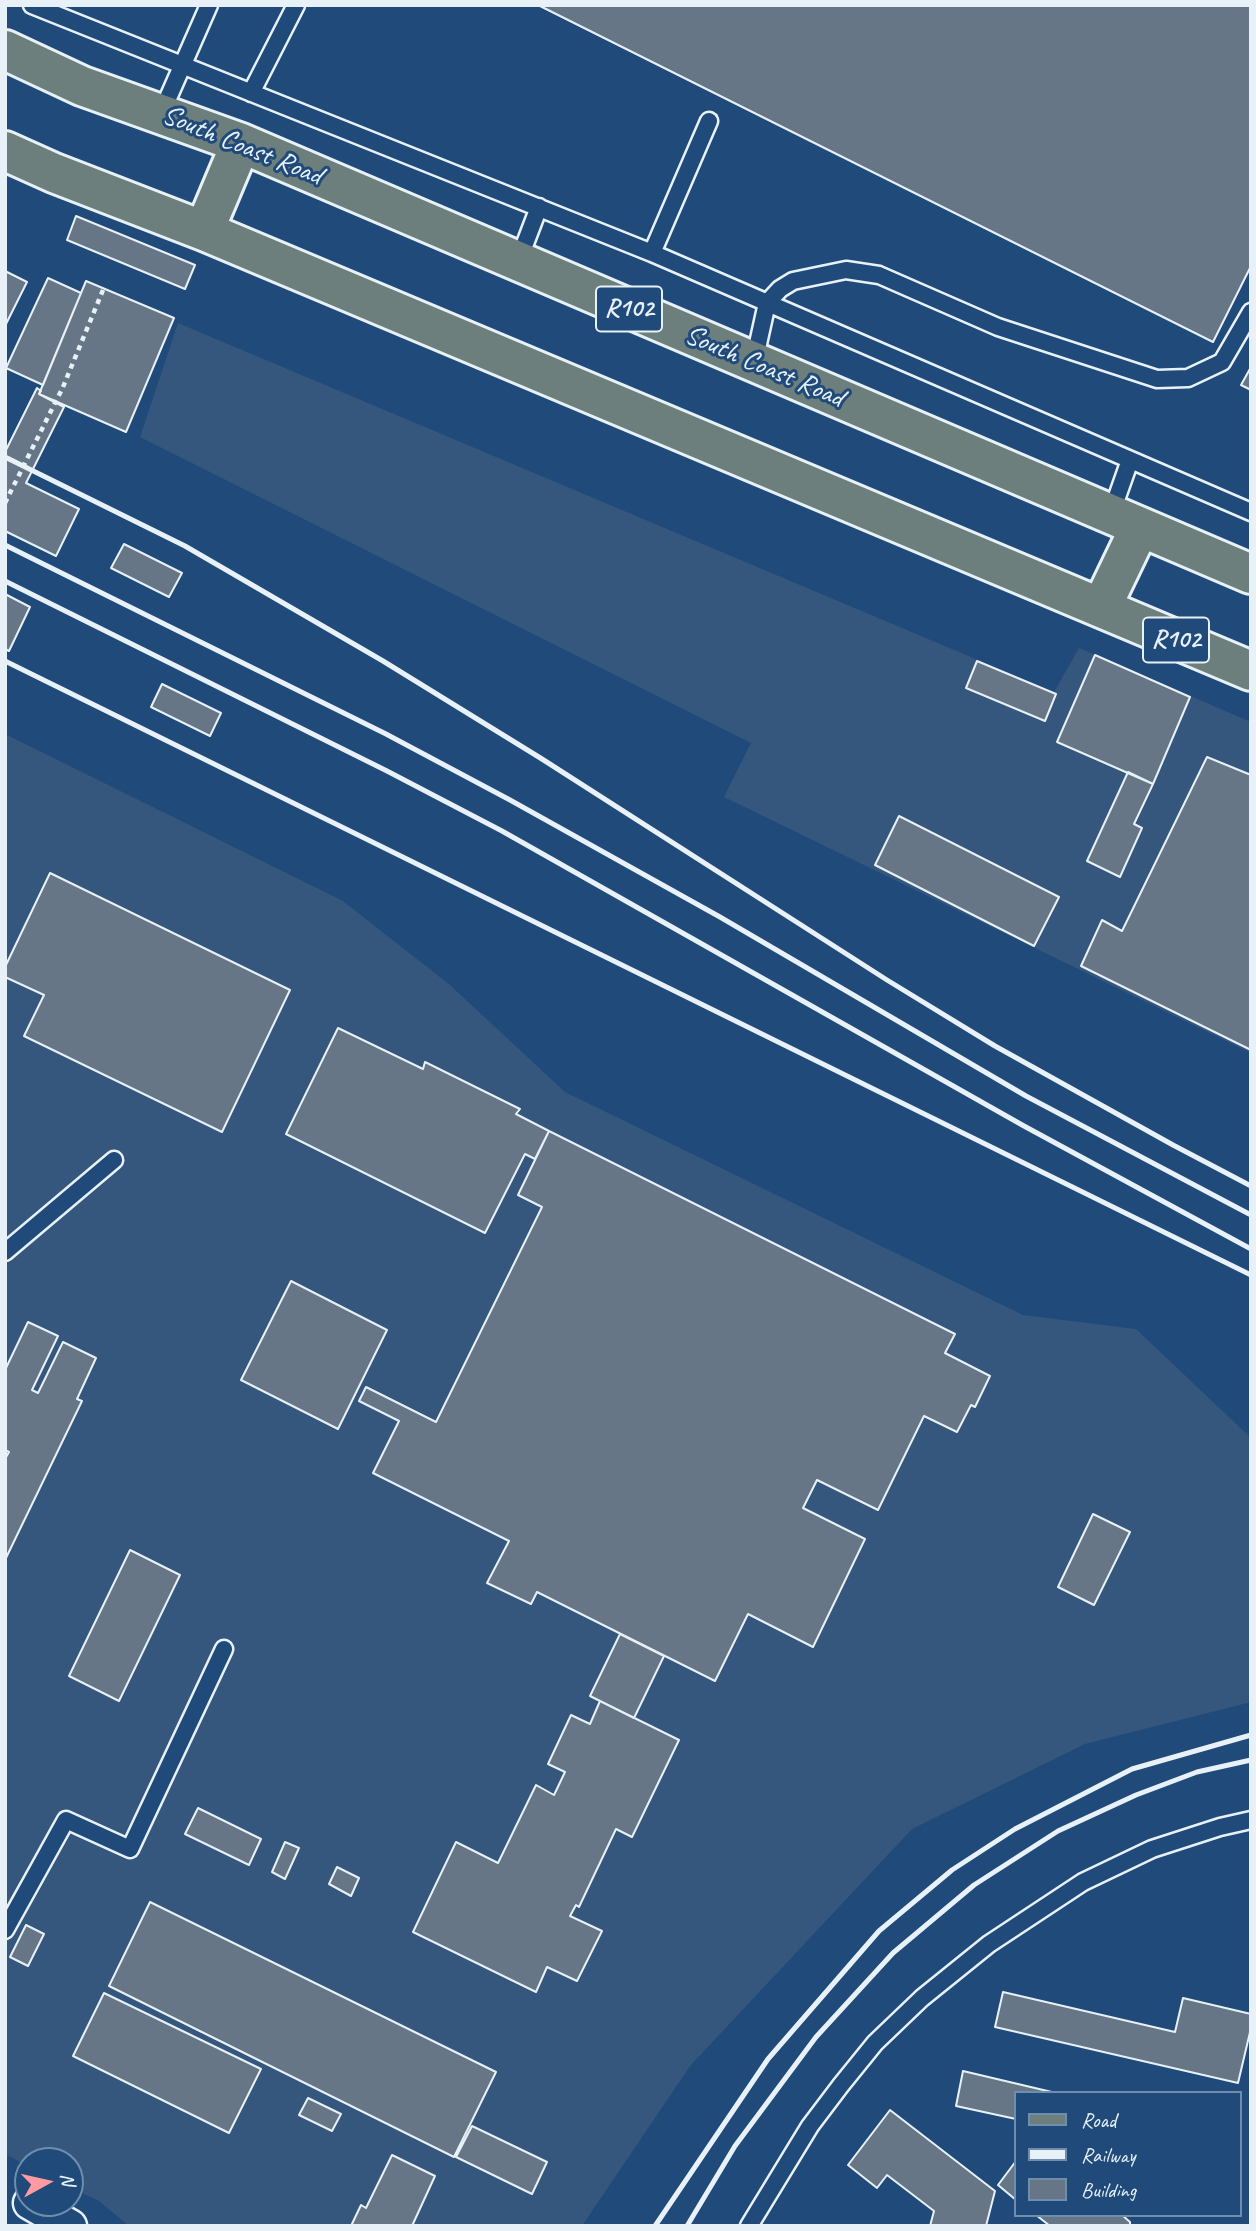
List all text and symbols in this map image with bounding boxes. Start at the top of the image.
street label: South Coast Road [157,99,327,193]
road number: R102 [596,286,662,332]
street label: South Coast Road [680,318,848,416]
road number: R102 [1143,618,1209,662]
legend [1014,2091,1242,2217]
text: Road [1081,2107,1116,2133]
text: Railway [1081,2142,1135,2168]
north arrow [14,2147,84,2217]
text: N [55,2172,81,2187]
text: Building [1081,2177,1136,2203]

